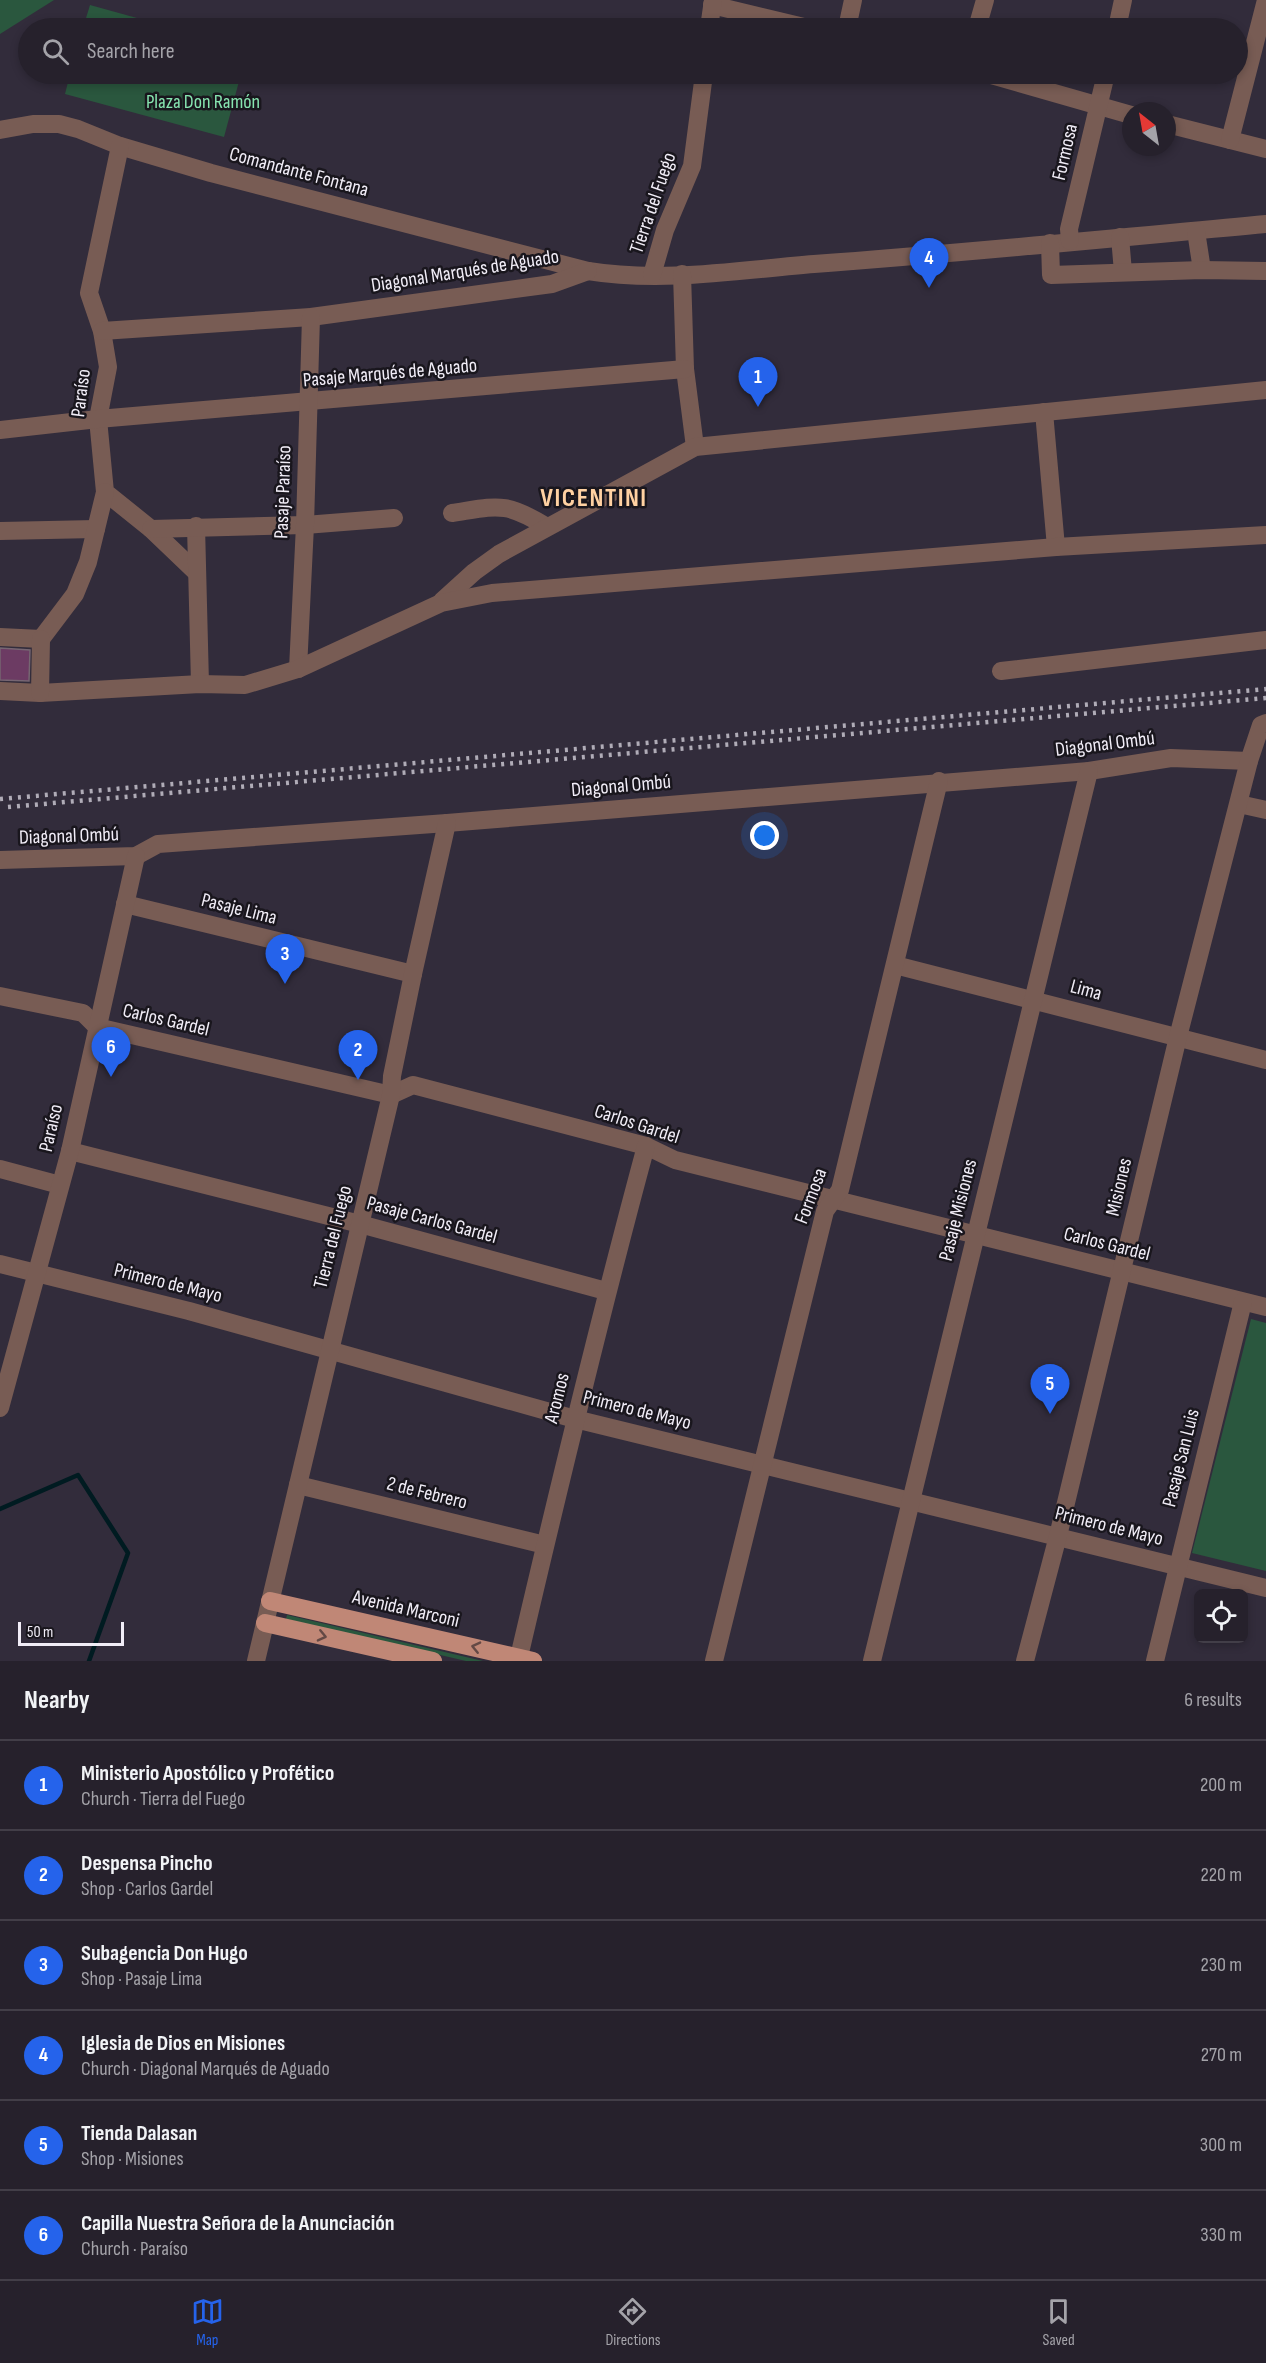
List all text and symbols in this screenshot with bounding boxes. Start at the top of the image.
search box [18,18,1248,84]
icon: search [39,35,72,68]
text: Search here [87,38,174,65]
park label: Plaza Don Ramón [146,90,260,114]
north arrow [1122,102,1176,156]
street label: Formosa [1047,121,1083,183]
street label: Comandante Fontana [227,142,371,202]
street label: Tierra del Fuego [625,149,681,257]
pin: 4 [910,238,948,288]
street label: Diagonal Marqués de Aguado [369,244,561,298]
street label: Pasaje Marqués de Aguado [302,353,478,393]
pin: 1 [738,358,777,407]
street label: Paraíso [66,368,96,418]
street label: Pasaje Paraíso [269,445,297,539]
district label: VICENTINI [540,483,648,514]
street label: Diagonal Ombú [1054,726,1156,762]
street label: Diagonal Ombú [570,770,672,802]
your location [750,821,779,850]
street label: Diagonal Ombú [19,822,119,850]
street label: Pasaje Lima [199,888,279,930]
pin: 3 [266,934,304,984]
street label: Lima [1068,974,1104,1006]
street label: Carlos Gardel [120,998,212,1042]
pin: 6 [92,1028,130,1077]
pin: 2 [338,1030,378,1080]
street label: Carlos Gardel [591,1099,683,1149]
street label: Paraíso [34,1102,68,1154]
street label: Misiones [1101,1156,1137,1218]
street label: Pasaje Misiones [934,1157,982,1263]
street label: Formosa [790,1165,832,1227]
street label: Tierra del Fuego [309,1183,357,1291]
street label: Pasaje Carlos Gardel [364,1191,500,1249]
street label: Carlos Gardel [1061,1222,1153,1266]
street label: Primero de Mayo [111,1258,225,1308]
pin: 5 [1030,1364,1070,1414]
street label: Aromos [539,1370,575,1427]
street label: Primero de Mayo [580,1385,694,1435]
street label: Pasaje San Luis [1157,1407,1205,1509]
street label: 2 de Febrero [384,1471,470,1515]
street label: Primero de Mayo [1052,1501,1166,1551]
street label: Avenida Marconi [349,1585,462,1633]
map controls [1194,1589,1248,1643]
button: locate [1194,1589,1248,1643]
scale bar [18,1619,124,1646]
text: 50 m [27,1623,53,1642]
one-way arrow [317,1628,327,1641]
one-way arrow [471,1642,481,1655]
text: Nearby [24,1685,90,1716]
text: 6 results [1184,1688,1242,1712]
text: Ministerio Apostólico y Profético [81,1760,334,1787]
text: 1 [40,1773,47,1797]
text: 200 m [1200,1773,1242,1797]
text: Church · Tierra del Fuego [81,1787,245,1811]
text: Despensa Pincho [81,1850,213,1877]
text: 2 [39,1863,48,1887]
text: 220 m [1201,1863,1242,1887]
text: Shop · Carlos Gardel [81,1877,213,1901]
text: Subagencia Don Hugo [81,1940,248,1967]
text: 3 [39,1953,48,1977]
text: 230 m [1200,1953,1242,1977]
text: Shop · Pasaje Lima [81,1967,202,1991]
text: Iglesia de Dios en Misiones [81,2030,285,2057]
text: 4 [39,2043,48,2067]
text: 270 m [1201,2043,1242,2067]
text: Church · Diagonal Marqués de Aguado [81,2057,330,2081]
text: Tienda Dalasan [81,2120,197,2147]
text: 5 [39,2133,48,2157]
text: 300 m [1200,2133,1242,2157]
text: Shop · Misiones [81,2147,184,2171]
text: Capilla Nuestra Señora de la Anunciación [81,2210,395,2237]
text: 6 [39,2223,48,2247]
text: 330 m [1200,2223,1242,2247]
text: Church · Paraíso [81,2237,188,2261]
tab: Map [191,2295,224,2350]
tab: Directions [605,2295,661,2350]
tab: Saved [1042,2295,1075,2350]

